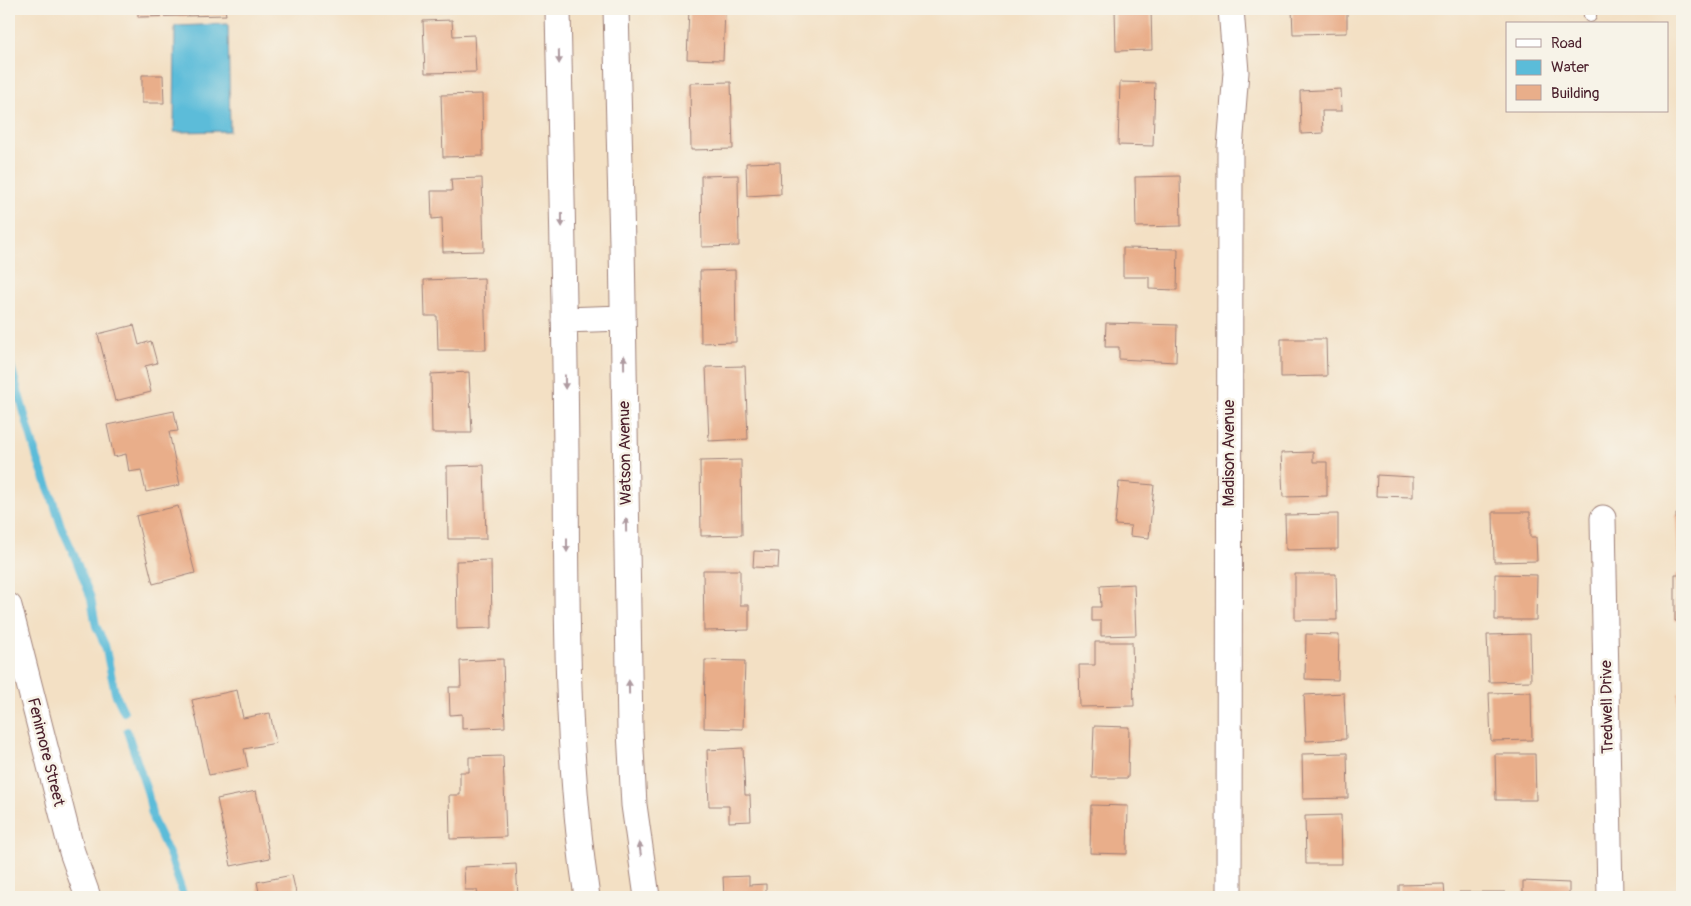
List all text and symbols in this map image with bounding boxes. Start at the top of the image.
legend [1506,22,1668,112]
text: Road [1551,34,1582,53]
one-way arrow [555,50,563,66]
text: Water [1551,58,1590,77]
text: Building [1551,84,1599,103]
one-way arrow [558,212,566,228]
one-way arrow [619,354,627,370]
one-way arrow [561,375,569,391]
street label: Madison Avenue [1219,399,1239,506]
street label: Watson Avenue [614,401,636,505]
one-way arrow [622,516,630,532]
one-way arrow [563,537,571,553]
street label: Tredwell Drive [1596,660,1618,754]
one-way arrow [625,679,633,695]
street label: Fenimore Street [23,696,69,809]
one-way arrow [636,841,644,857]

